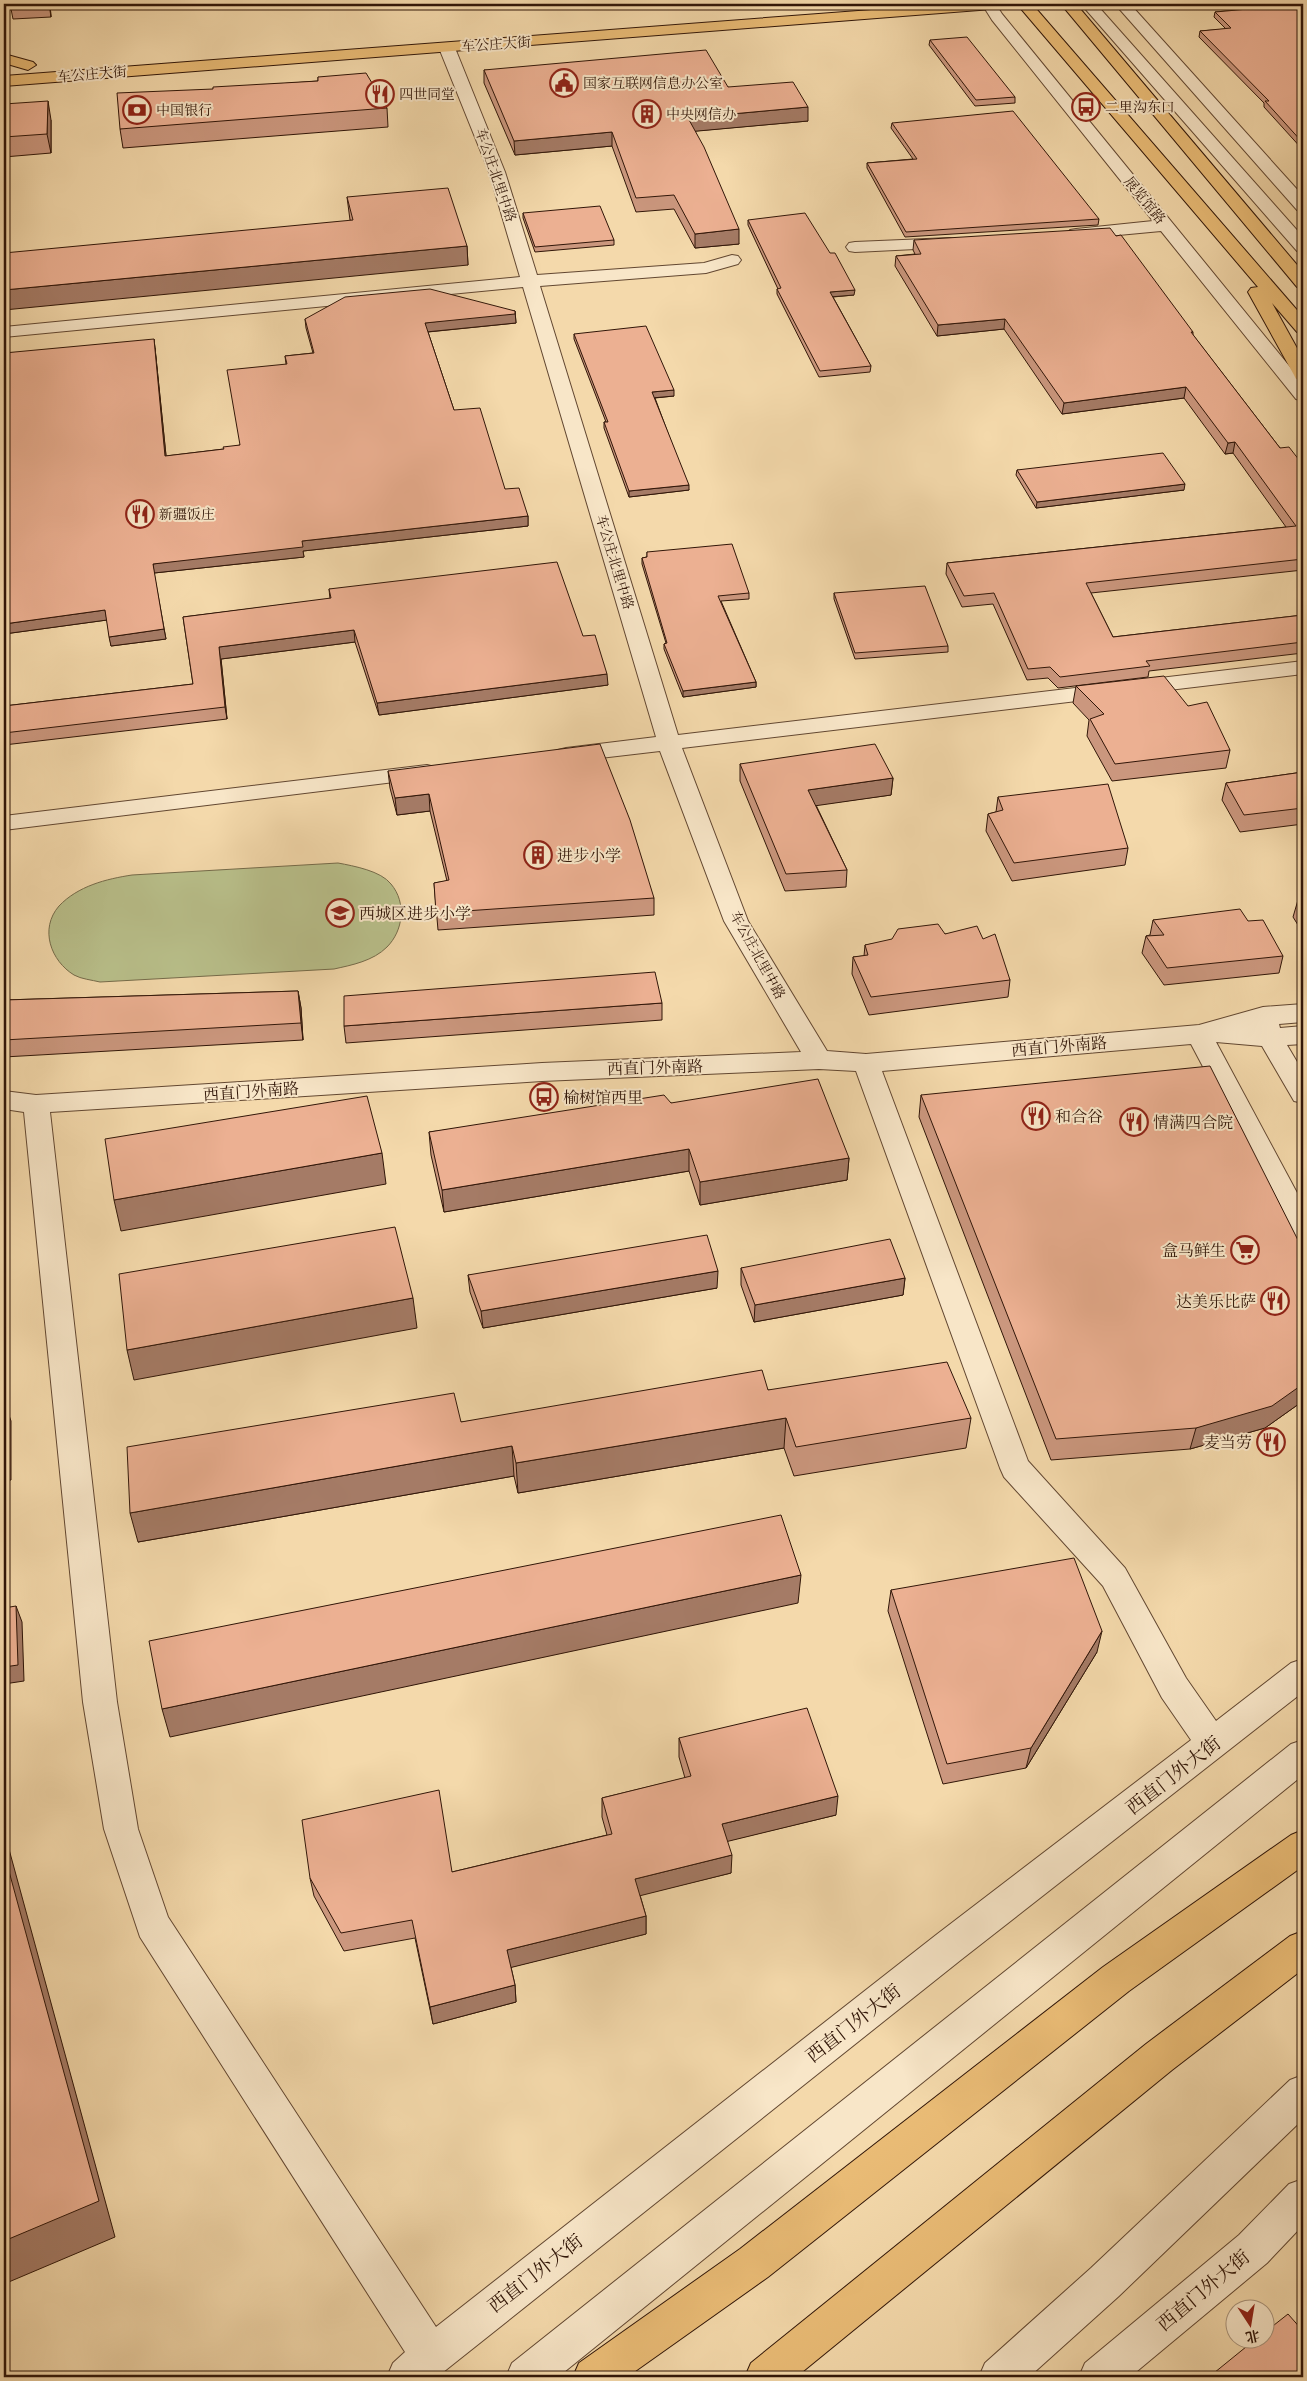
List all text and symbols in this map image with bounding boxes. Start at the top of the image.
street label: 车公庄大街 [461,34,532,55]
street label: 车公庄大街 [56,63,128,86]
public building icon: 国家互联网信息办公室 [549,68,579,98]
place label: 国家互联网信息办公室 [583,75,723,92]
restaurant icon: 四世同堂 [365,79,395,109]
place label: 四世同堂 [399,86,455,103]
bus stop icon: 二里沟东口 [1071,92,1101,122]
bank icon: 中国银行 [122,95,152,125]
building icon: 中央网信办 [632,99,662,129]
place label: 二里沟东口 [1105,99,1175,116]
place label: 中国银行 [156,102,212,119]
place label: 中央网信办 [666,106,736,123]
street label: 车公庄北里中路 [472,126,520,224]
street label: 展览馆路 [1120,173,1169,227]
restaurant icon: 新疆饭庄 [125,499,155,529]
place label: 新疆饭庄 [159,506,215,523]
street label: 车公庄北里中路 [592,513,637,611]
building icon: 进步小学 [523,840,553,870]
place label: 进步小学 [557,846,621,866]
school or university icon: 西城区进步小学 [325,898,355,928]
place label: 西城区进步小学 [359,904,471,924]
street label: 车公庄北里中路 [726,908,789,1002]
street label: 西直门外南路 [1010,1033,1108,1061]
street label: 西直门外南路 [607,1056,703,1080]
street label: 西直门外南路 [202,1079,300,1105]
bus stop icon: 榆树馆西里 [529,1082,559,1112]
place label: 榆树馆西里 [563,1088,643,1108]
restaurant icon: 和合谷 [1021,1101,1051,1131]
place label: 和合谷 [1055,1107,1103,1127]
restaurant icon: 情满四合院 [1119,1107,1149,1137]
place label: 情满四合院 [1153,1113,1233,1133]
supermarket icon: 盒马鲜生 [1230,1235,1260,1265]
place label: 盒马鲜生 [1162,1241,1226,1261]
restaurant icon: 达美乐比萨 [1260,1286,1290,1316]
place label: 达美乐比萨 [1176,1292,1256,1312]
restaurant icon: 麦当劳 [1256,1427,1286,1457]
place label: 麦当劳 [1204,1433,1252,1453]
street label: 西直门外大街 [1121,1731,1226,1820]
street label: 西直门外大街 [801,1979,906,2068]
street label: 西直门外大街 [483,2229,588,2318]
street label: 西直门外大街 [1152,2245,1255,2337]
north arrow [1224,2298,1274,2348]
text: 北 [1244,2326,1261,2346]

